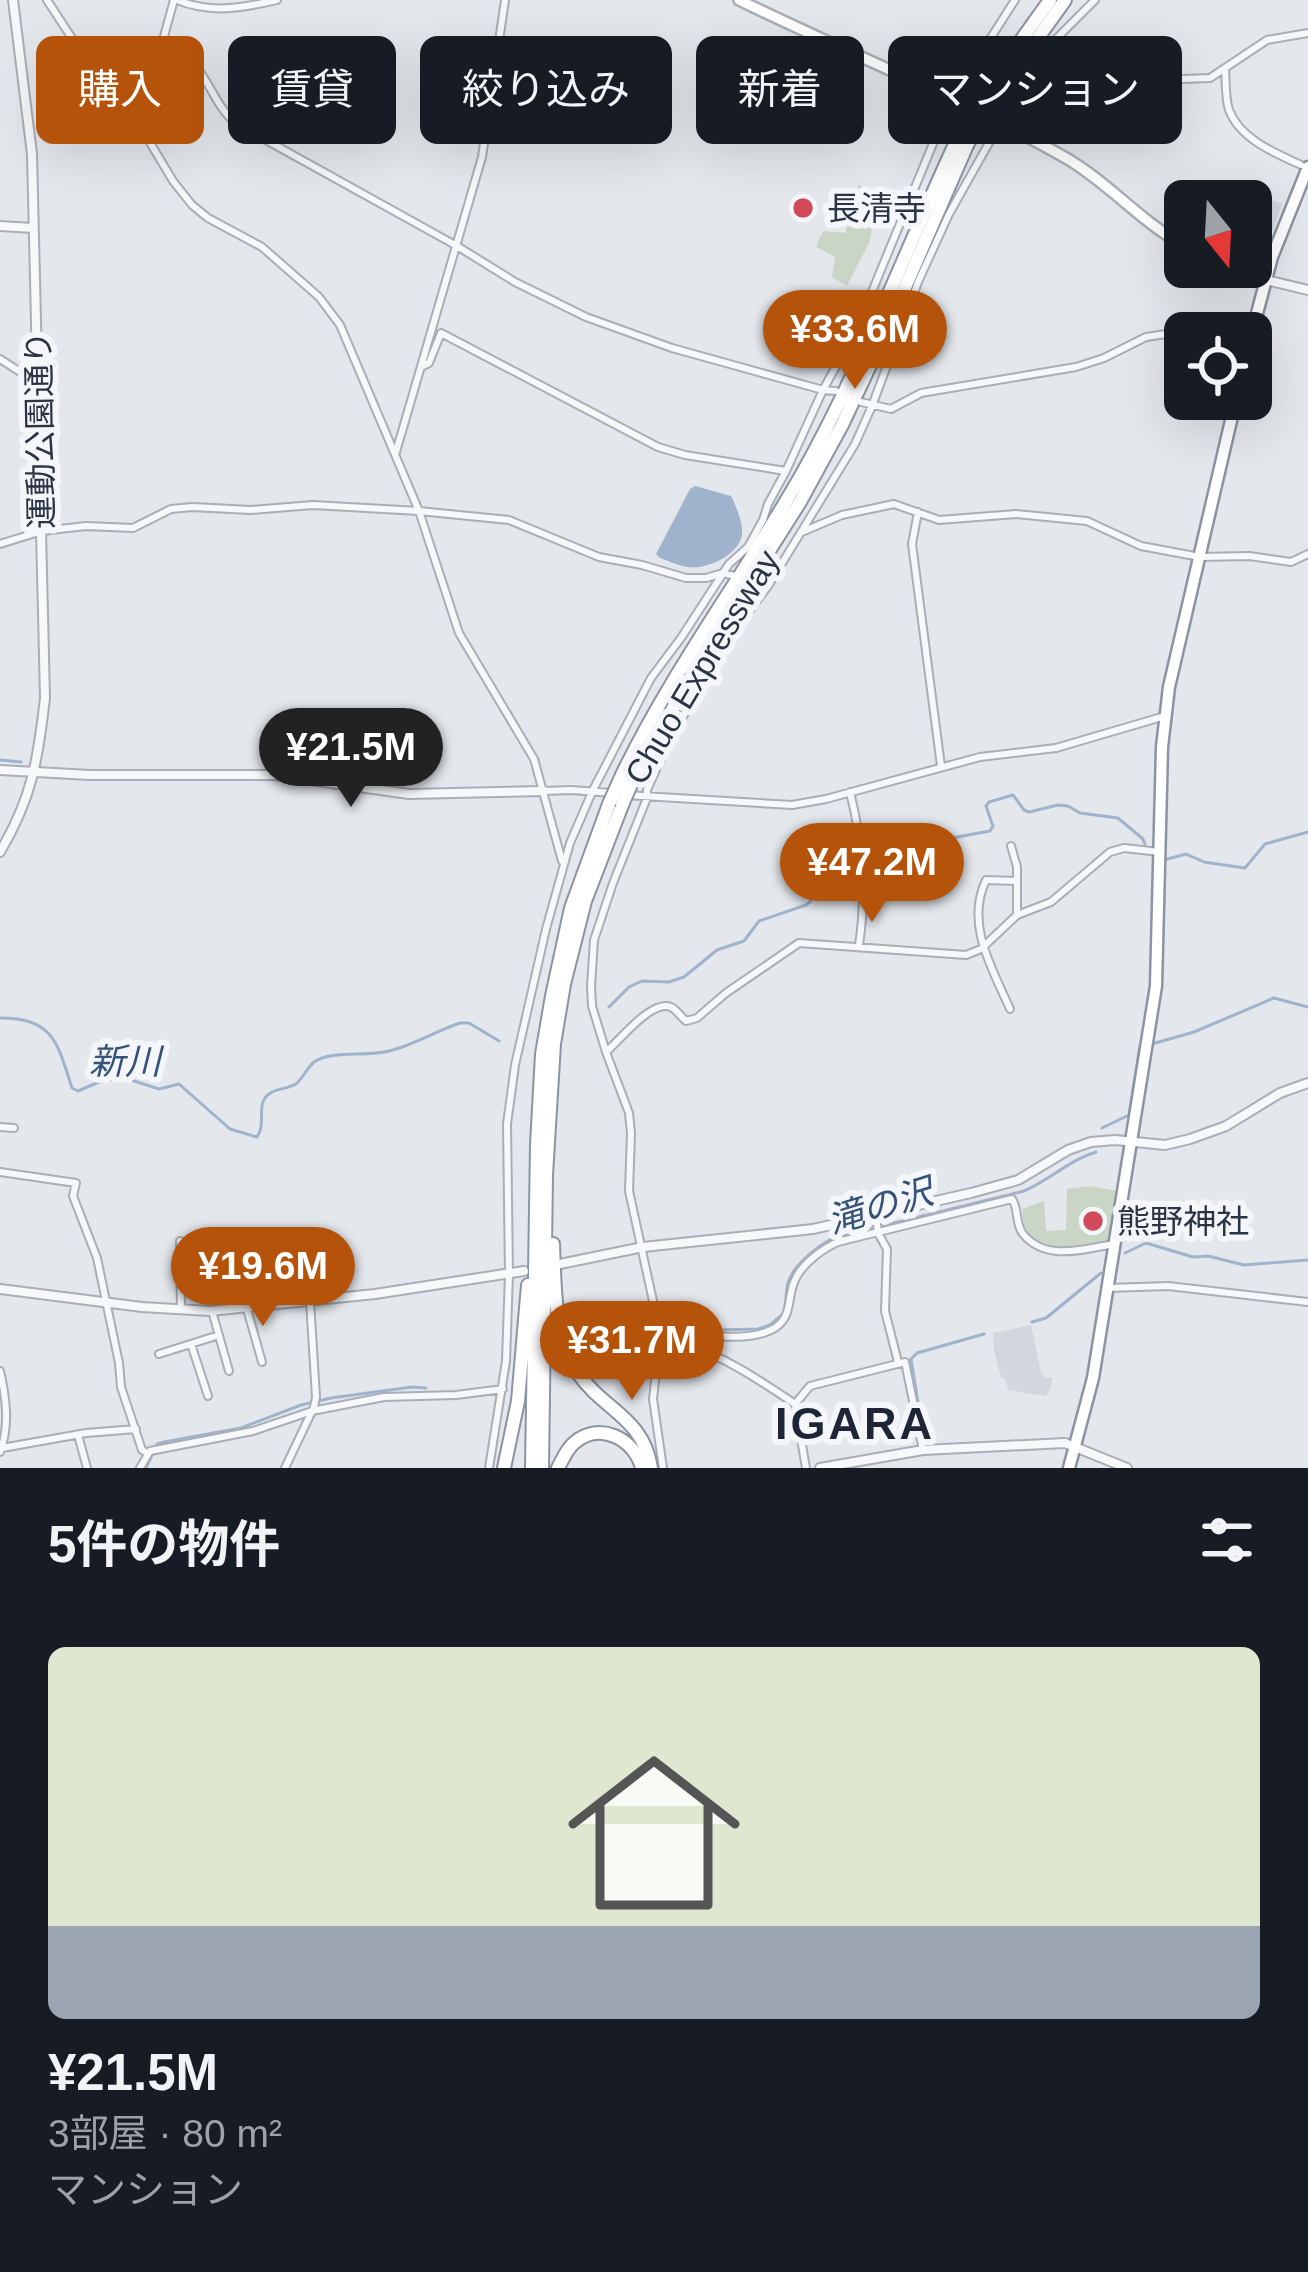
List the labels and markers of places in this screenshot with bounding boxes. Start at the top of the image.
place label: 長清寺 [827,190,926,227]
marker: 長清寺 [790,195,816,221]
pin: ¥33.6M [757,290,953,392]
pin: ¥21.5M [253,708,449,810]
pin: ¥47.2M [774,823,970,925]
place label: 熊野神社 [1117,1203,1249,1240]
marker: 熊野神社 [1080,1208,1106,1234]
pin: ¥19.6M [165,1227,361,1329]
pin: ¥31.7M [534,1301,730,1403]

